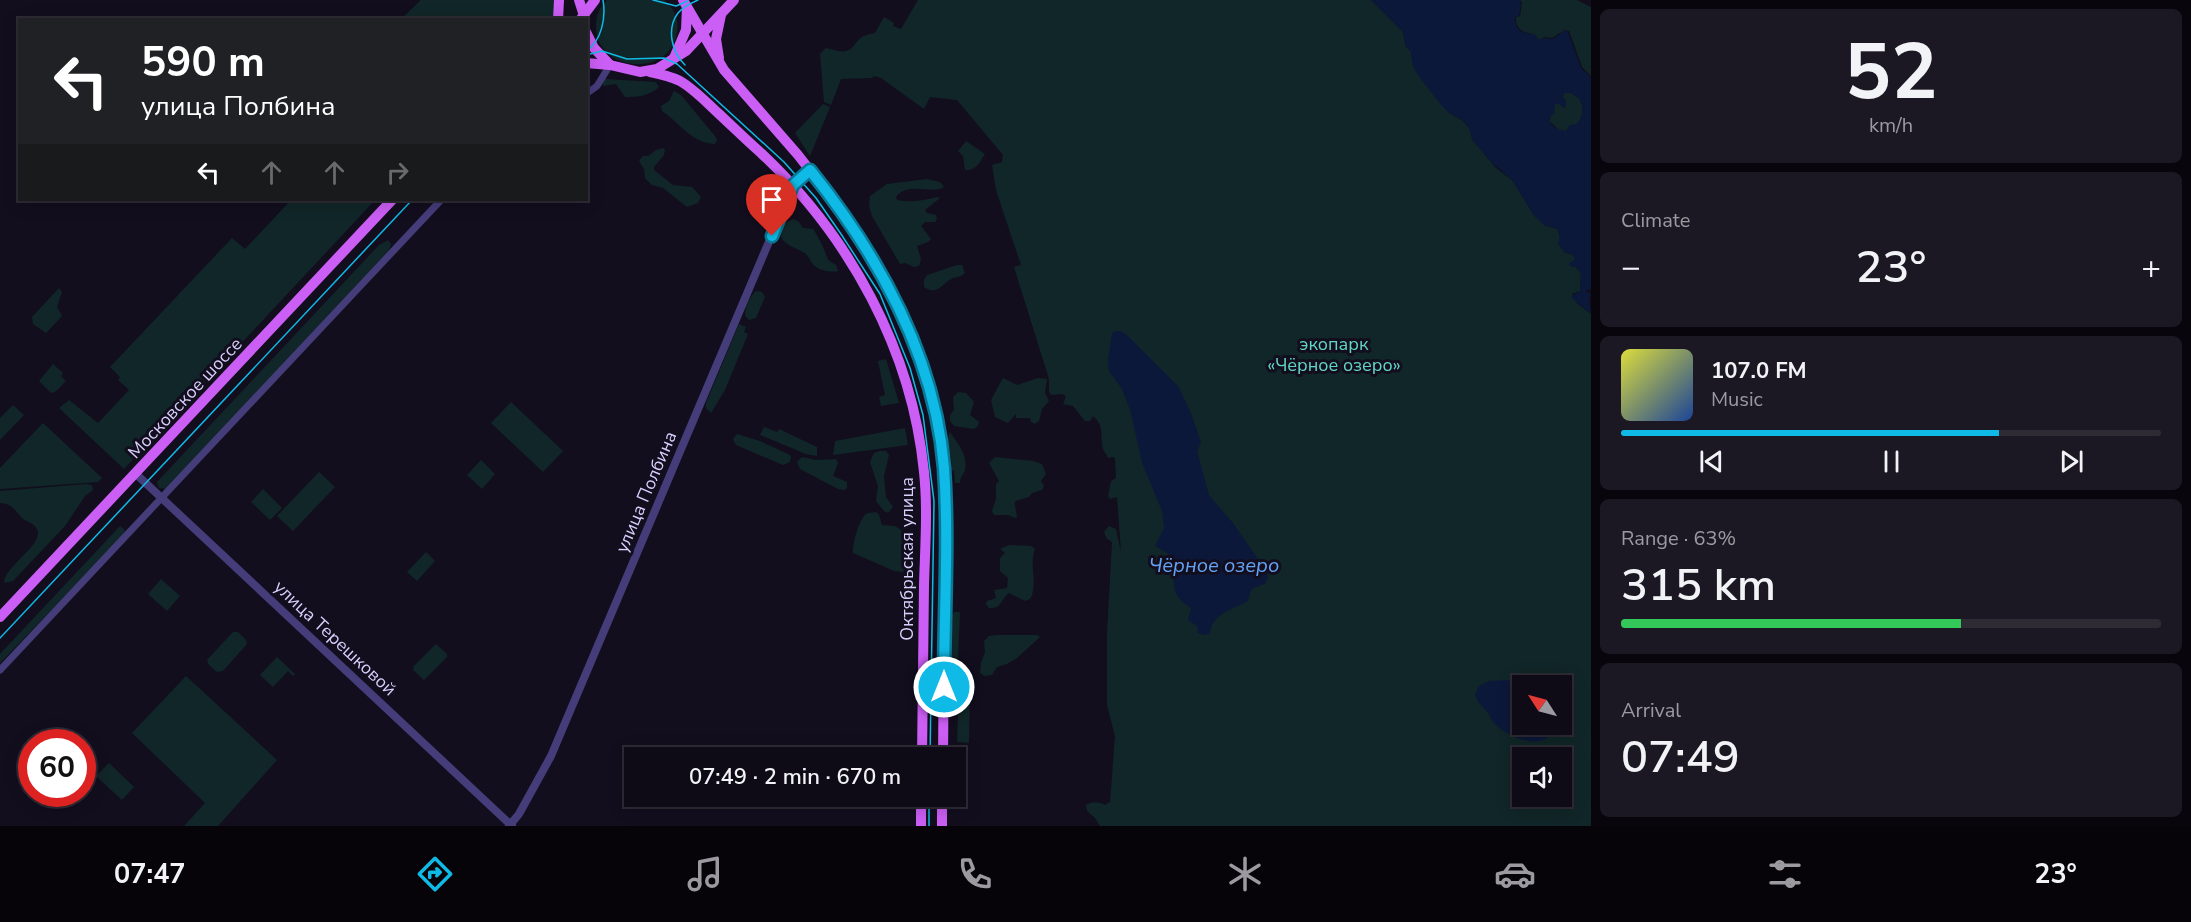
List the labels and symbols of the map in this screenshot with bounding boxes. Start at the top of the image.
pin [746,174,797,236]
street label: Московское шоссе [123,332,247,464]
park label: экопарк «Чёрное озеро» [1267,332,1401,377]
street label: улица Полбина [610,428,682,556]
street label: Октябрьская улица [895,477,919,641]
water label: Чёрное озеро [1149,552,1279,579]
street label: улица Терешковой [269,575,401,701]
position arrow [912,655,976,719]
north arrow [1512,675,1572,735]
speed limit sign: 60 [18,729,96,807]

